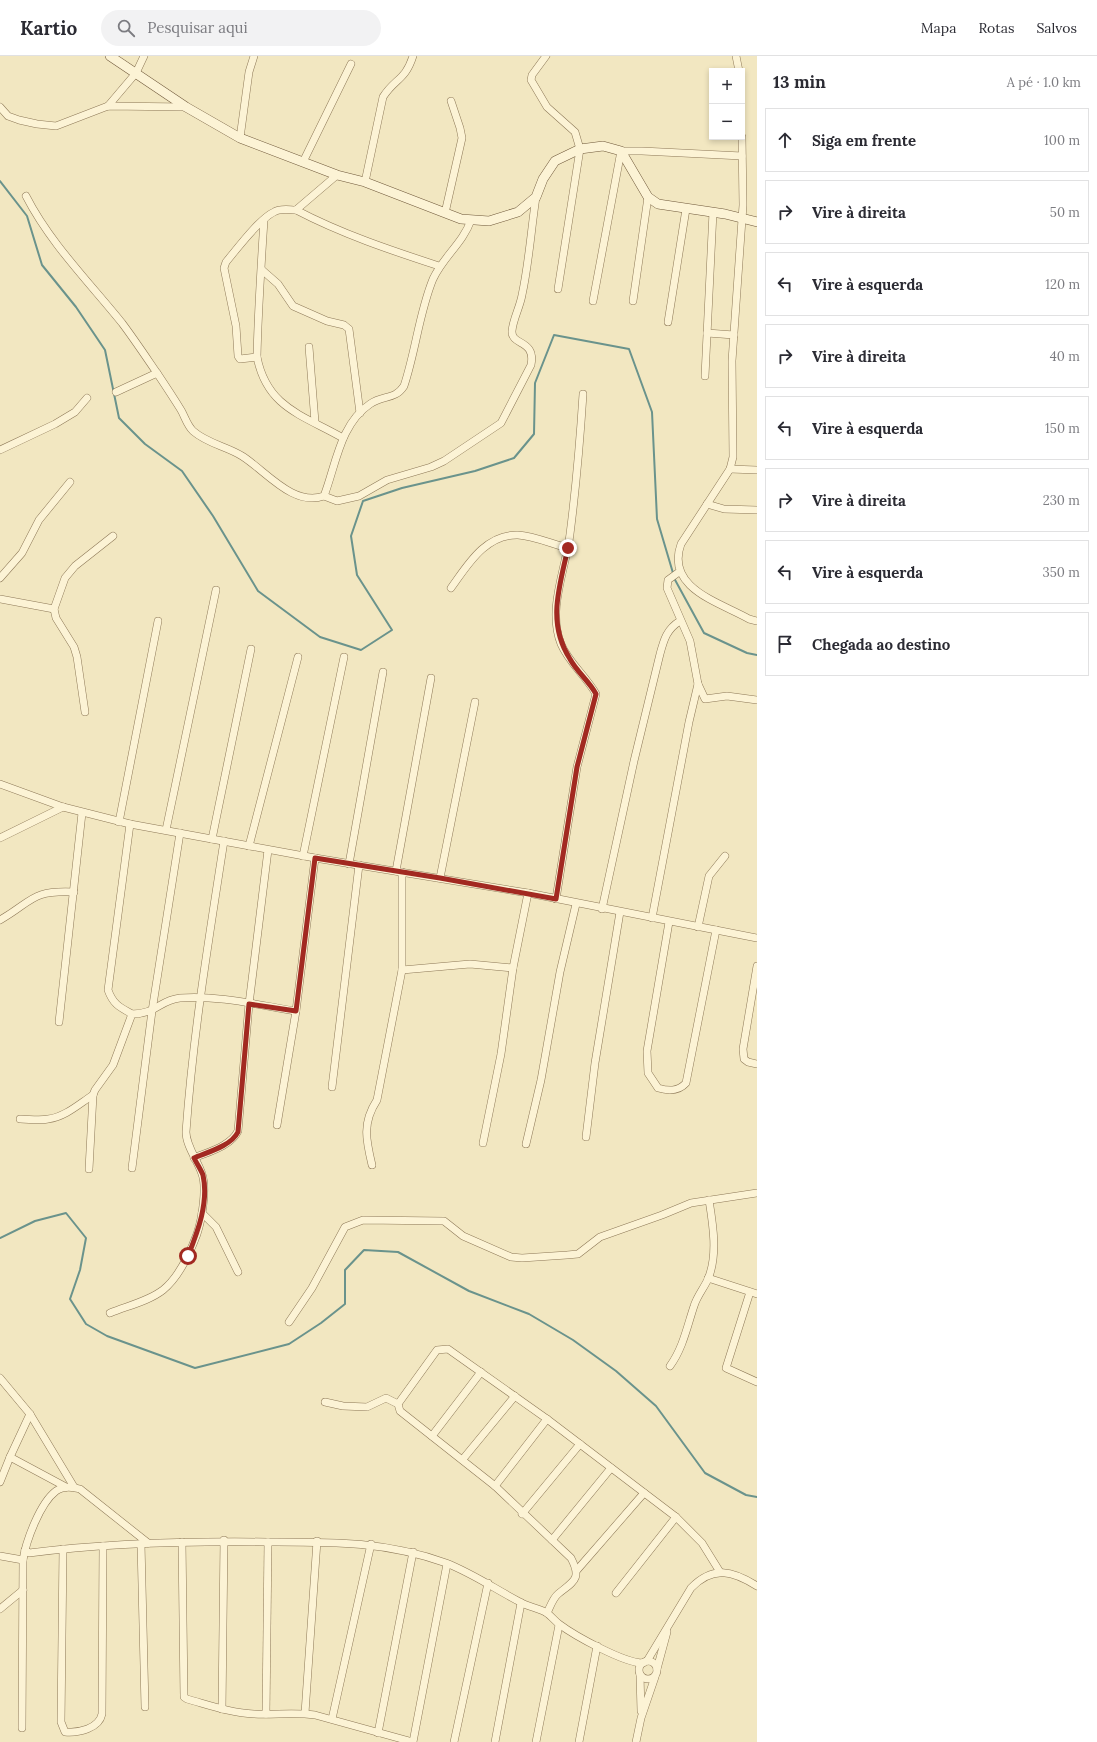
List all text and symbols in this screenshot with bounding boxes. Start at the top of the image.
search box [101,10,381,46]
text: Kartio [20,16,77,40]
icon: search [115,17,137,39]
text: Pesquisar aqui [147,18,248,37]
text: Mapa [921,19,956,37]
text: Rotas [978,19,1014,37]
text: Salvos [1036,19,1077,37]
map controls [709,68,745,140]
button: + [709,68,745,104]
text: 13 min [773,71,826,93]
text: A pé · 1.0 km [1007,74,1081,91]
button: − [709,104,745,140]
icon: ahead [774,129,796,151]
text: Siga em frente [812,131,916,150]
text: 100 m [1044,132,1080,149]
icon: right [774,201,796,223]
text: Vire à direita [812,203,906,222]
text: 50 m [1050,204,1080,221]
icon: left [774,273,796,295]
text: Vire à esquerda [812,275,923,294]
text: 120 m [1045,276,1080,293]
icon: right [774,345,796,367]
text: Vire à direita [812,347,906,366]
text: 40 m [1050,348,1080,365]
icon: left [774,417,796,439]
text: Vire à esquerda [812,419,923,438]
text: 150 m [1045,420,1080,437]
icon: right [774,489,796,511]
text: Vire à direita [812,491,906,510]
text: 230 m [1043,492,1080,509]
route end [559,539,577,557]
icon: left [774,561,796,583]
text: Vire à esquerda [812,563,923,582]
text: 350 m [1043,564,1080,581]
icon: arrive [774,633,796,655]
text: Chegada ao destino [812,635,950,654]
route start [179,1247,197,1265]

